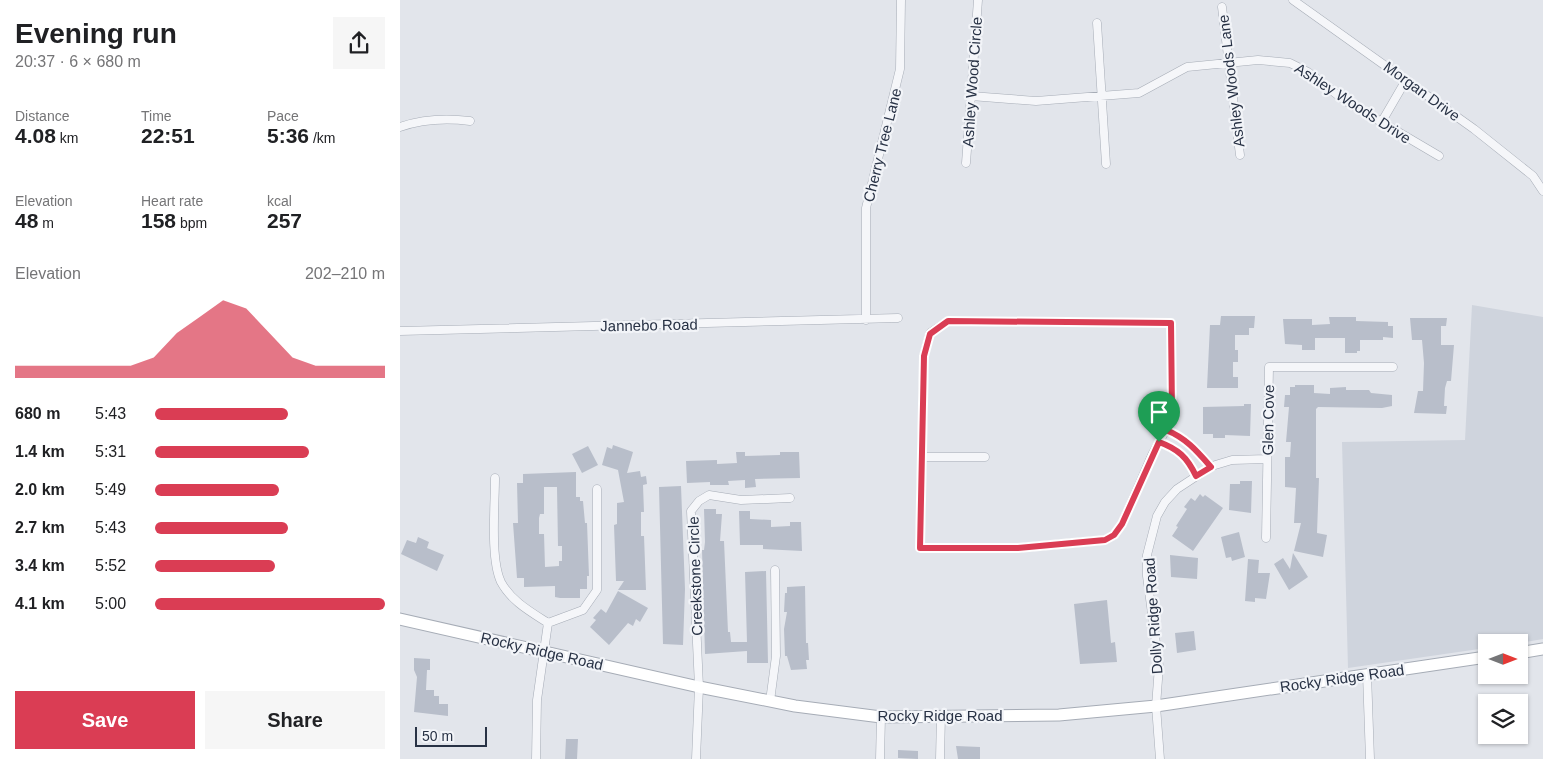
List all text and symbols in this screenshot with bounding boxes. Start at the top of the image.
street label: Ashley Woods Lane [1214,14,1248,148]
street label: Ashley Wood Circle [959,16,985,148]
button: share [333,17,385,69]
text: Evening run [15,18,177,49]
text: 20:37 · 6 × 680 m [15,53,141,70]
street label: Morgan Drive [1381,58,1463,124]
street label: Ashley Woods Drive [1292,59,1414,147]
street label: Cherry Tree Lane [860,86,904,204]
text: Distance [15,108,69,124]
text: Time [141,108,172,124]
text: Pace [267,108,299,124]
text: 4.08 [15,124,56,147]
text: 22:51 [141,124,195,147]
text: 5:36 [267,124,309,147]
text: km [56,130,78,146]
text: /km [309,130,335,146]
text: Elevation [15,193,73,209]
text: Heart rate [141,193,203,209]
text: kcal [267,193,292,209]
text: 48 [15,209,38,232]
text: 158 [141,209,176,232]
text: 257 [267,209,302,232]
text: m [38,215,54,231]
text: bpm [176,215,207,231]
text: Elevation [15,265,81,282]
text: 202–210 m [305,265,385,282]
street label: Jannebo Road [600,316,698,334]
street label: Glen Cove [1259,384,1277,456]
pin [1138,391,1180,442]
icon: arrive [1145,398,1173,426]
text: 680 m [15,405,60,422]
text: 5:43 [95,405,126,422]
text: 1.4 km [15,443,65,460]
text: 5:31 [95,443,126,460]
text: 2.0 km [15,481,65,498]
text: 5:49 [95,481,126,498]
street label: Creekstone Circle [684,516,706,636]
text: 2.7 km [15,519,65,536]
text: 5:43 [95,519,126,536]
text: 3.4 km [15,557,65,574]
text: 5:52 [95,557,126,574]
street label: Dolly Ridge Road [1140,557,1166,675]
text: 4.1 km [15,595,65,612]
text: 5:00 [95,595,126,612]
street label: Rocky Ridge Road [479,629,605,673]
north arrow [1478,634,1528,684]
map controls [1478,634,1528,744]
street label: Rocky Ridge Road [1279,661,1405,695]
button: Save [15,691,195,749]
button: Share [205,691,385,749]
button: layers [1478,694,1528,744]
street label: Rocky Ridge Road [877,707,1003,724]
scale bar [415,724,488,747]
text: 50 m [422,728,453,744]

